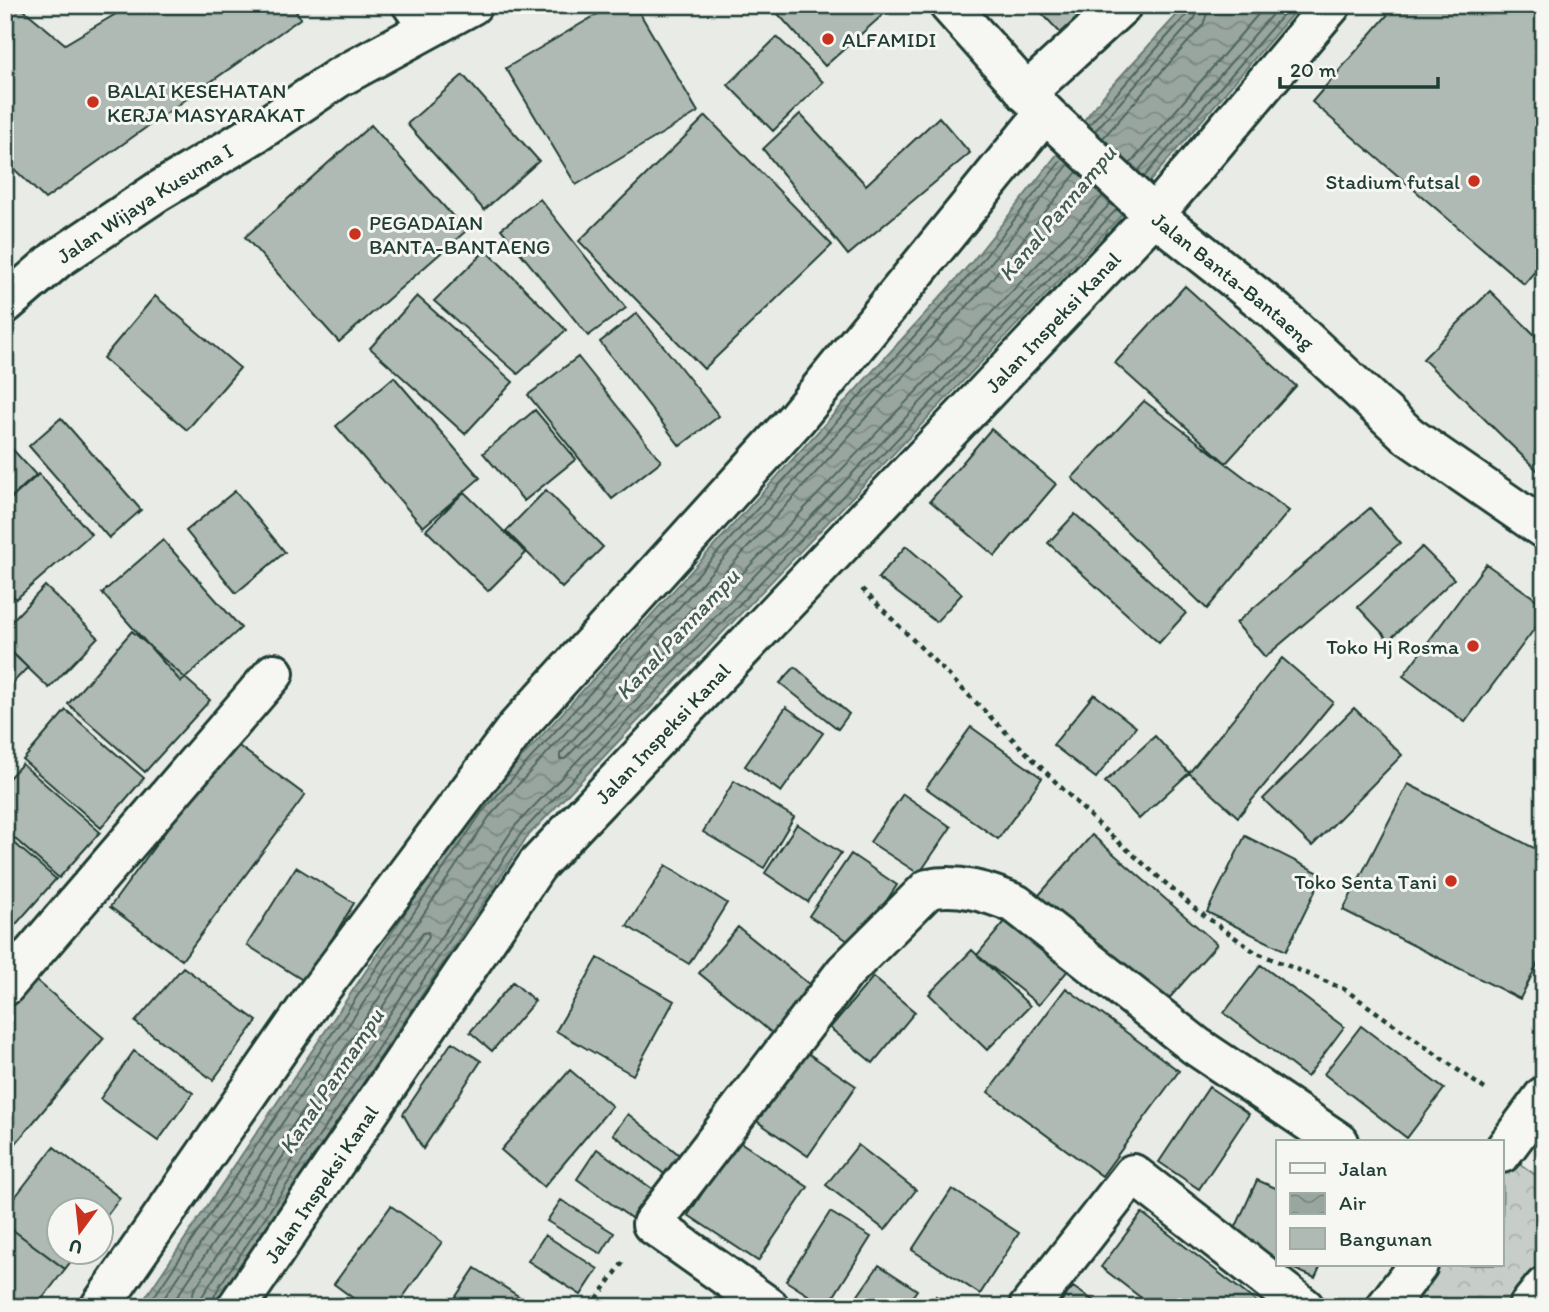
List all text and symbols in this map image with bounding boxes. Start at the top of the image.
place label: ALFAMIDI [842,27,936,52]
marker: ALFAMIDI [820,31,836,47]
scale bar [1280,46,1437,90]
text: 20 m [1290,57,1337,82]
place label: BALAI KESEHATAN KERJA MASYARAKAT [107,78,305,127]
marker: BALAI KESEHATAN KERJA MASYARAKAT [85,94,101,110]
street label: Jalan Wijaya Kusuma I [52,137,237,268]
water label: Kanal Pannampu [992,139,1122,287]
place label: Stadium futsal [1326,169,1460,194]
marker: Stadium futsal [1466,173,1482,189]
street label: Jalan Banta-Bantaeng [1148,206,1321,355]
place label: PEGADAIAN BANTA-BANTAENG [369,210,551,259]
marker: PEGADAIAN BANTA-BANTAENG [347,226,363,242]
street label: Jalan Inspeksi Kanal [980,246,1125,398]
water label: Kanal Pannampu [609,562,745,705]
place label: Toko Hj Rosma [1326,634,1459,659]
marker: Toko Hj Rosma [1465,638,1481,654]
street label: Jalan Inspeksi Kanal [589,657,735,809]
place label: Toko Senta Tani [1294,869,1437,894]
marker: Toko Senta Tani [1443,873,1459,889]
water label: Kanal Pannampu [272,1003,390,1159]
street label: Jalan Inspeksi Kanal [258,1100,383,1267]
legend [1276,1140,1504,1266]
text: Jalan [1339,1156,1387,1181]
text: Air [1339,1190,1367,1215]
north arrow [46,1196,116,1266]
text: Bangunan [1339,1226,1432,1251]
text: U [67,1234,85,1260]

